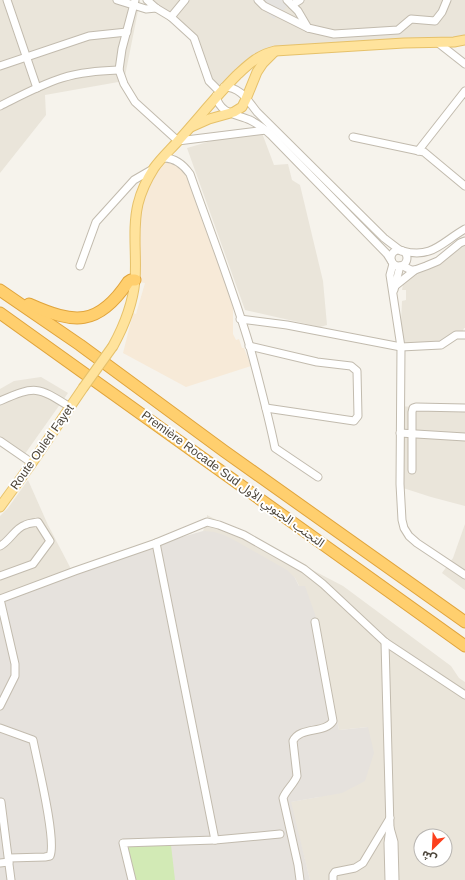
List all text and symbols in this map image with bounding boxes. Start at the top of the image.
street label: Route Ouled Fayet [7,401,77,492]
street label: Première Rocade Sud التجنب الجنوبي الأول [137,408,327,552]
north arrow [413,828,453,868]
text: ش [420,848,439,866]

